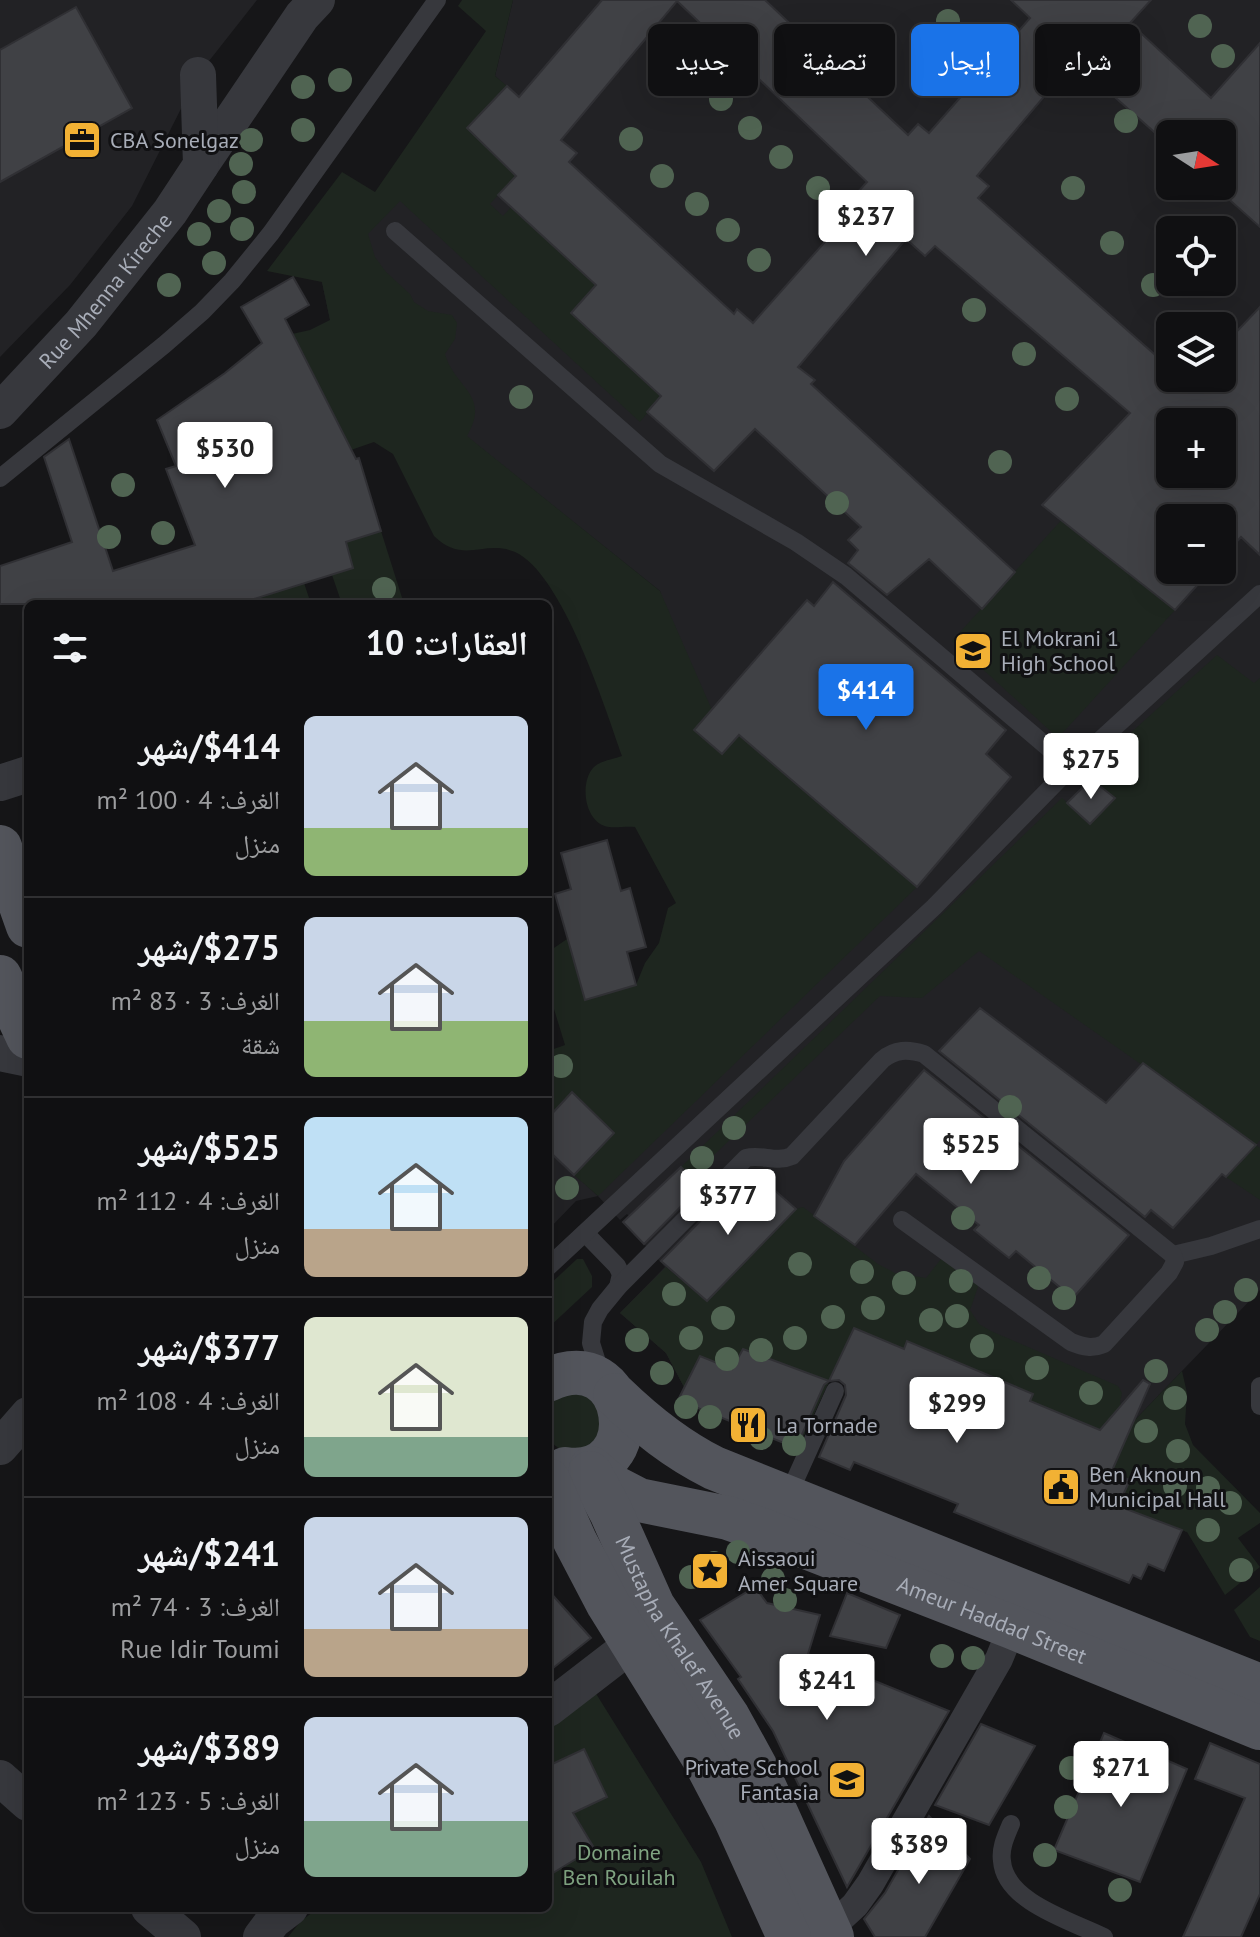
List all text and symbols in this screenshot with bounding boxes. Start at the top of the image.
chip: جديد [648,24,758,96]
chip: تصفية [774,24,895,96]
chip: إيجار [911,24,1019,96]
chip: شراء [1035,24,1140,96]
office icon: CBA Sonelgaz [61,119,103,161]
north arrow [1156,120,1236,200]
map controls [1156,120,1236,584]
place label: CBA Sonelgaz [110,126,239,154]
pin: $237 [819,190,913,258]
text: $237 [837,199,895,232]
street label: Rue Mhenna Kireche [33,207,178,375]
button: locate [1156,216,1236,296]
button: layers [1156,312,1236,392]
button: + [1156,408,1236,488]
pin: $530 [178,422,272,490]
text: $530 [196,431,254,464]
button: − [1156,504,1236,584]
text: العقارات: 10 [366,620,528,664]
place label: El Mokrani 1 High School [1001,624,1119,677]
icon: filters [48,626,92,670]
school or university icon: El Mokrani 1 High School [952,630,994,672]
pin: $414 [819,664,913,732]
text: $414 [837,673,895,706]
text: $414/شهر [138,724,280,768]
pin: $275 [1044,733,1138,801]
text: $275 [1062,742,1120,775]
icon: home [368,748,464,844]
text: الغرف: 4 · 100 m² [97,783,280,816]
text: منزل [235,827,280,860]
text: $275/شهر [138,925,280,969]
icon: home [368,949,464,1045]
text: الغرف: 3 · 83 m² [111,984,280,1017]
text: شقة [241,1028,280,1061]
pin: $525 [924,1118,1018,1186]
text: $525/شهر [138,1125,280,1169]
text: $525 [942,1127,1000,1160]
icon: home [368,1149,464,1245]
pin: $377 [681,1169,775,1237]
text: $377 [699,1178,757,1211]
text: الغرف: 4 · 112 m² [97,1184,280,1217]
text: منزل [235,1228,280,1261]
text: $377/شهر [138,1325,280,1369]
icon: home [368,1349,464,1445]
pin: $299 [910,1377,1004,1445]
text: الغرف: 4 · 108 m² [97,1384,280,1417]
text: $299 [928,1386,986,1419]
restaurant icon: La Tornade [727,1404,769,1446]
place label: La Tornade [776,1411,878,1439]
text: منزل [235,1428,280,1461]
place label: Ben Aknoun Municipal Hall [1089,1460,1226,1513]
public building icon: Ben Aknoun Municipal Hall [1040,1466,1082,1508]
text: $241/شهر [138,1531,280,1575]
street label: Mustapha Khalef Avenue [609,1531,751,1744]
place label: Aissaoui Amer Square [738,1544,858,1597]
icon: home [368,1549,464,1645]
place icon: Aissaoui Amer Square [689,1550,731,1592]
street label: Ameur Haddad Street [893,1570,1092,1670]
text: الغرف: 3 · 74 m² [111,1590,280,1623]
text: Rue Idir Toumi [120,1632,280,1665]
pin: $241 [780,1654,874,1722]
text: $241 [798,1663,856,1696]
text: $389/شهر [138,1725,280,1769]
pin: $271 [1074,1741,1168,1809]
icon: home [368,1749,464,1845]
text: $271 [1092,1750,1150,1783]
place label: Private School Fantasia [685,1753,820,1806]
school or university icon: Private School Fantasia [826,1759,868,1801]
text: الغرف: 5 · 123 m² [97,1784,280,1817]
pin: $389 [872,1818,966,1886]
text: $389 [890,1827,948,1860]
text: منزل [235,1828,280,1861]
park label: Domaine Ben Rouilah [563,1838,675,1891]

